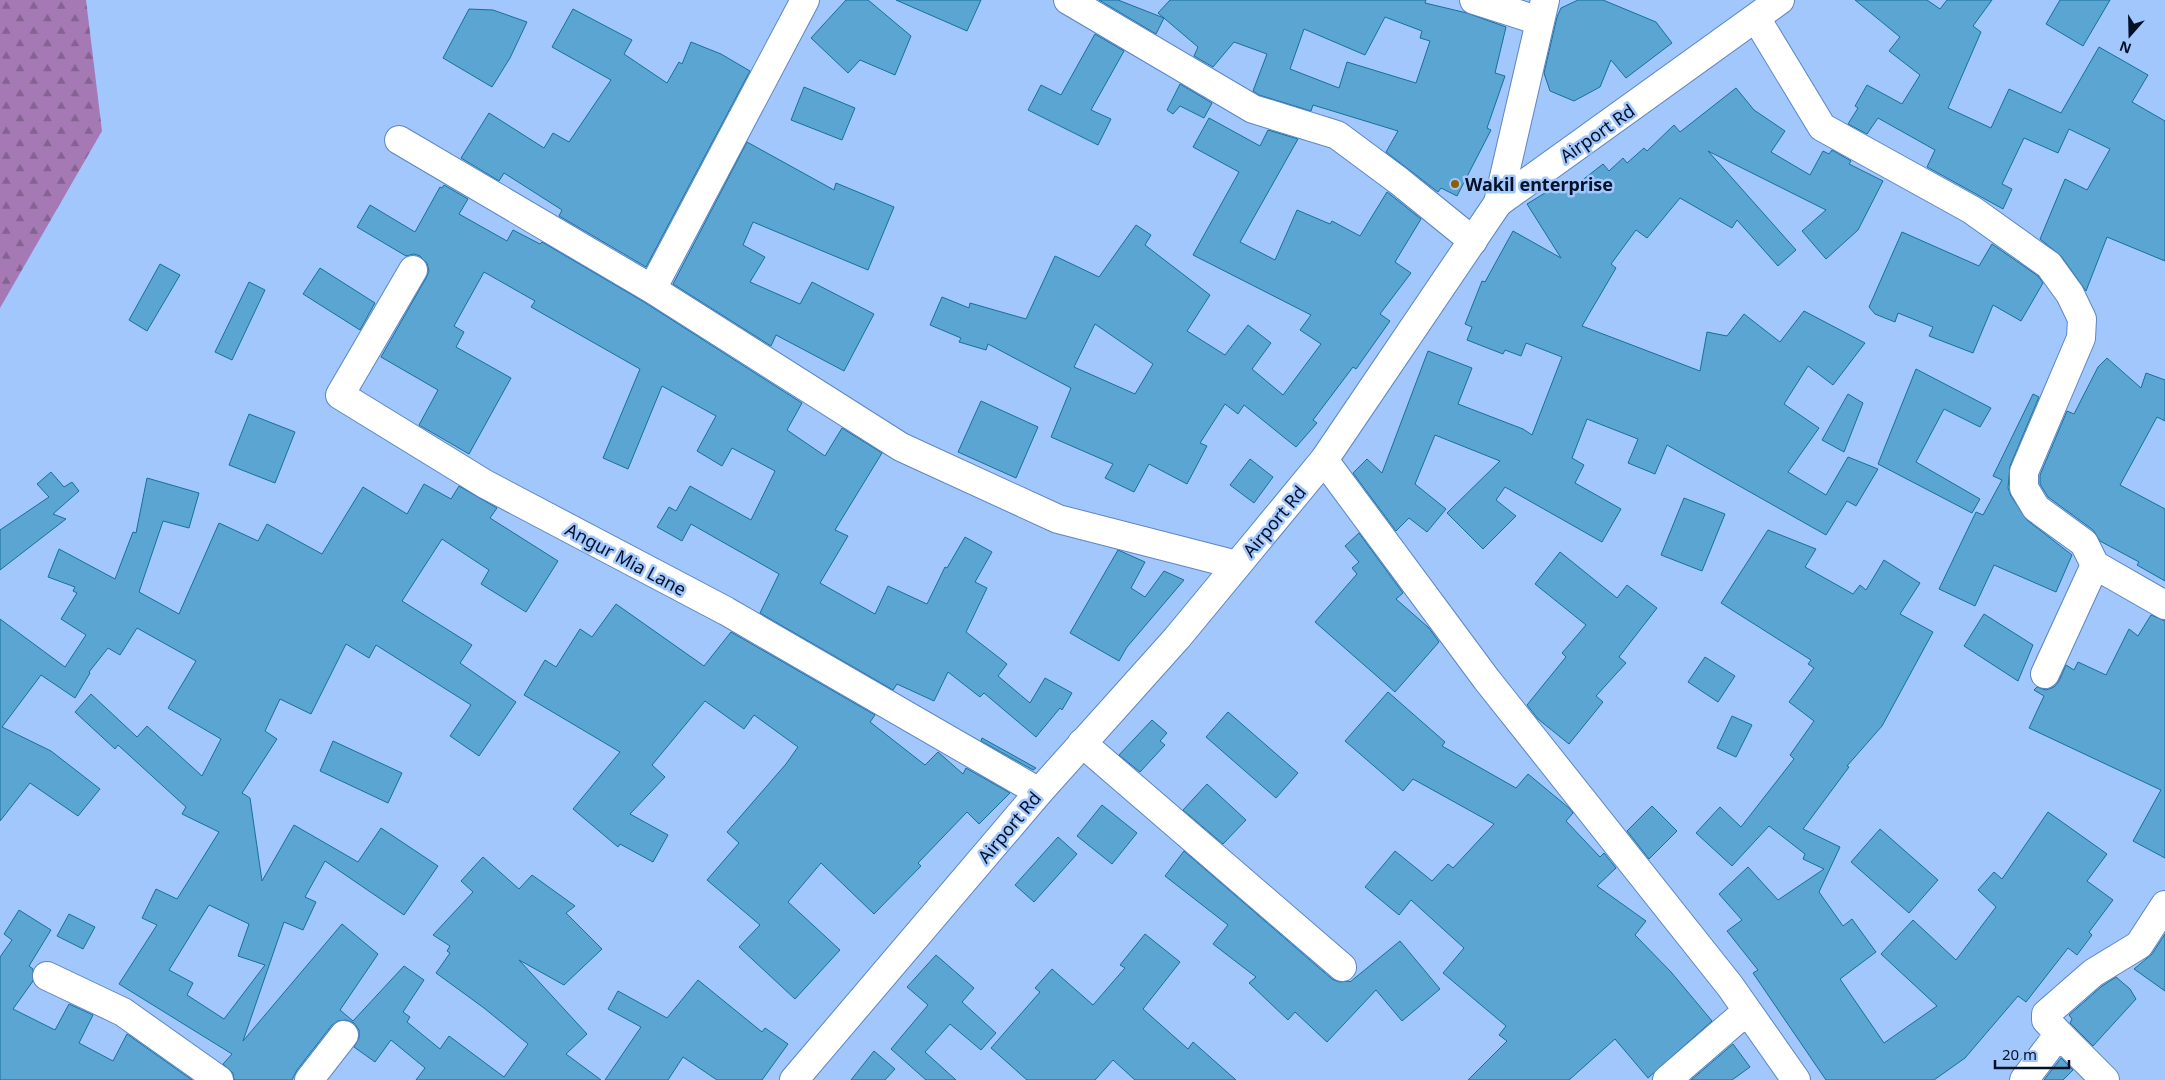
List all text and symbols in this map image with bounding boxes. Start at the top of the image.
north arrow [2105,10,2155,60]
text: N [2117,37,2134,59]
street label: Airport Rd [1555,98,1639,168]
place label: Wakil enterprise [1465,172,1613,196]
marker: Wakil enterprise [1449,178,1461,190]
street label: Airport Rd [1237,480,1311,562]
street label: Angur Mia Lane [561,517,691,601]
street label: Airport Rd [972,786,1046,868]
scale bar [1995,1038,2069,1070]
text: 20 m [2002,1044,2037,1064]

